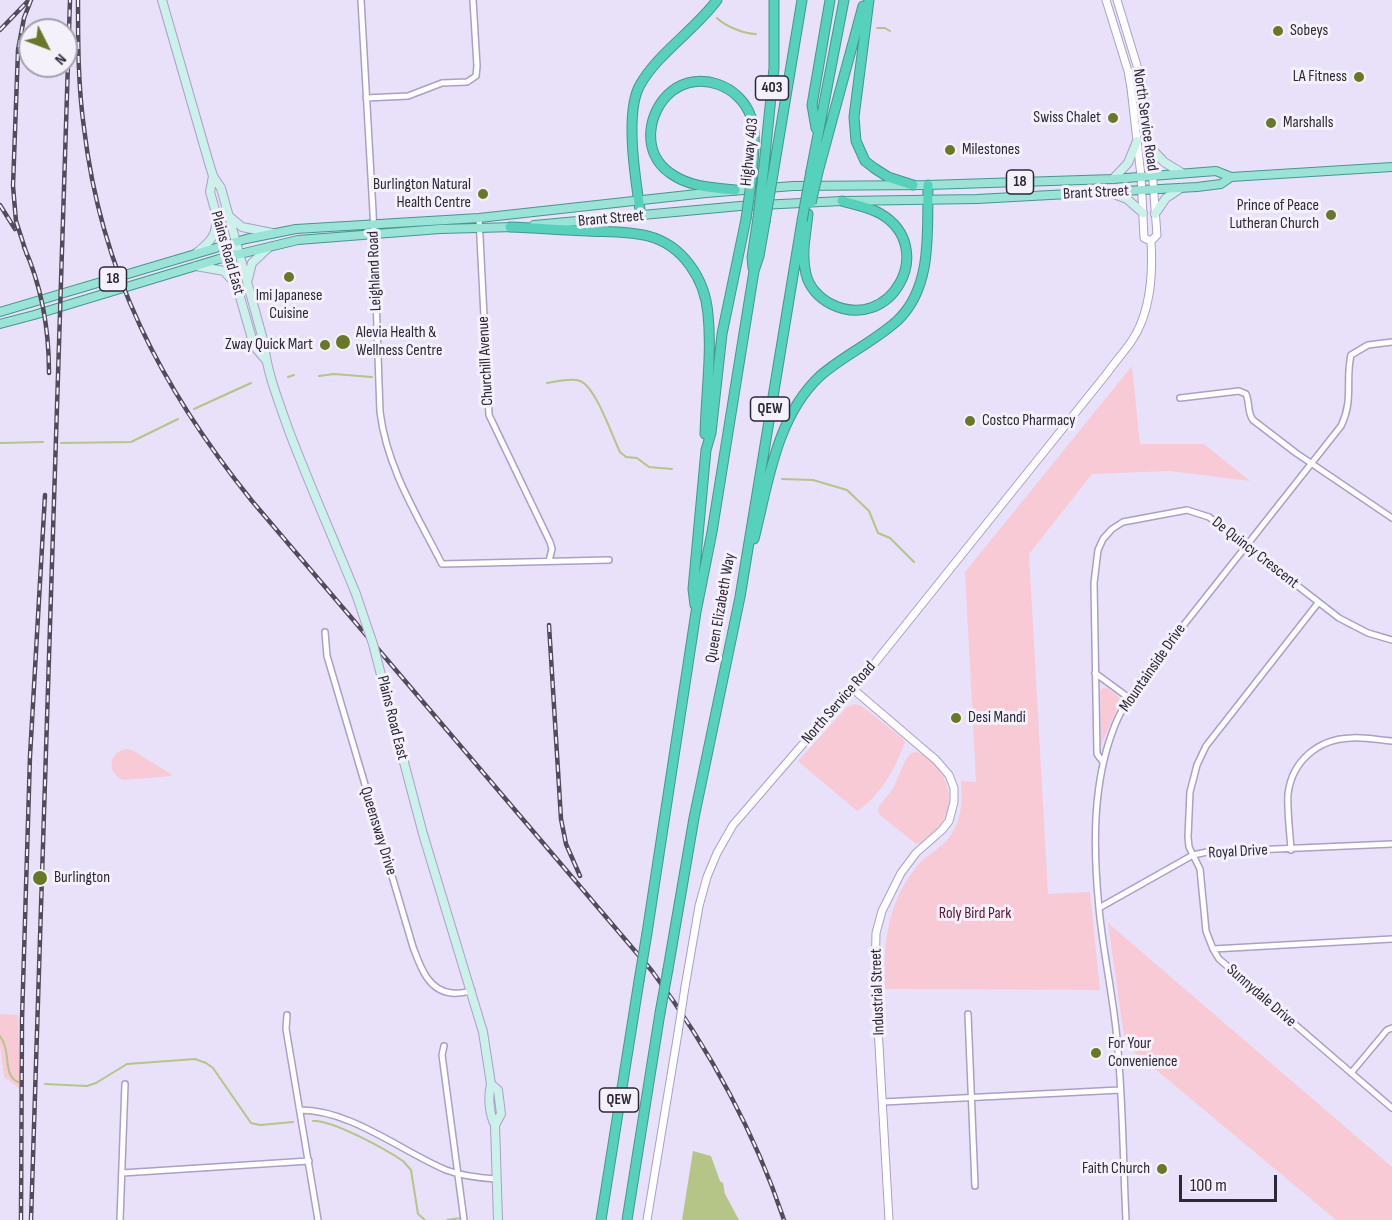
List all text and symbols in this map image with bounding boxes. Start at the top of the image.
north arrow [18,18,78,78]
place label: Sobeys [1290,21,1328,41]
marker: Sobeys [1271,24,1285,38]
text: N [50,50,70,69]
place label: LA Fitness [1293,67,1347,87]
street label: North Service Road [1128,68,1162,172]
marker: LA Fitness [1352,70,1366,84]
road number: 403 [756,76,788,100]
place label: Swiss Chalet [1033,108,1101,128]
marker: Swiss Chalet [1106,111,1120,125]
place label: Marshalls [1283,113,1333,133]
marker: Marshalls [1264,116,1278,130]
street label: Highway 403 [737,117,763,187]
place label: Milestones [962,140,1020,160]
marker: Milestones [943,143,957,157]
road number: 18 [1006,170,1034,194]
place label: Burlington Natural Health Centre [373,175,471,213]
street label: Brant Street [1063,182,1129,204]
marker: Burlington Natural Health Centre [476,187,490,201]
place label: Prince of Peace Lutheran Church [1229,196,1319,234]
street label: Brant Street [577,207,645,231]
marker: Prince of Peace Lutheran Church [1324,208,1338,222]
street label: Plains Road East [206,209,248,297]
street label: Leighland Road [364,231,386,311]
road number: 18 [100,267,126,291]
marker: Imi Japanese Cuisine [282,270,296,284]
place label: Imi Japanese Cuisine [256,286,322,324]
street label: Churchill Avenue [474,316,498,406]
place label: Alevia Health & Wellness Centre [356,323,442,361]
marker: Alevia Health & Wellness Centre [334,333,352,351]
place label: Zway Quick Mart [225,335,313,355]
marker: Zway Quick Mart [318,338,332,352]
road number: QEW [750,397,790,421]
place label: Costco Pharmacy [982,411,1076,431]
marker: Costco Pharmacy [963,414,977,428]
street label: De Quincy Crescent [1208,513,1302,593]
street label: Queen Elizabeth Way [702,552,740,664]
street label: Mountainside Drive [1116,620,1190,716]
street label: North Service Road [798,658,880,748]
street label: Plains Road East [372,674,412,762]
place label: Desi Mandi [968,708,1026,728]
marker: Desi Mandi [949,711,963,725]
street label: Queensway Drive [355,784,401,878]
street label: Royal Drive [1208,841,1268,863]
place label: Burlington [54,868,110,888]
marker: Burlington [31,869,49,887]
park label: Roly Bird Park [939,904,1011,924]
street label: Industrial Street [867,948,889,1036]
street label: Sunnydale Drive [1222,961,1300,1031]
place label: For Your Convenience [1108,1034,1177,1072]
marker: For Your Convenience [1089,1046,1103,1060]
road number: QEW [600,1088,638,1112]
place label: Faith Church [1082,1159,1150,1179]
marker: Faith Church [1155,1162,1169,1176]
scale bar [1182,1163,1280,1201]
text: 100 m [1190,1175,1227,1196]

